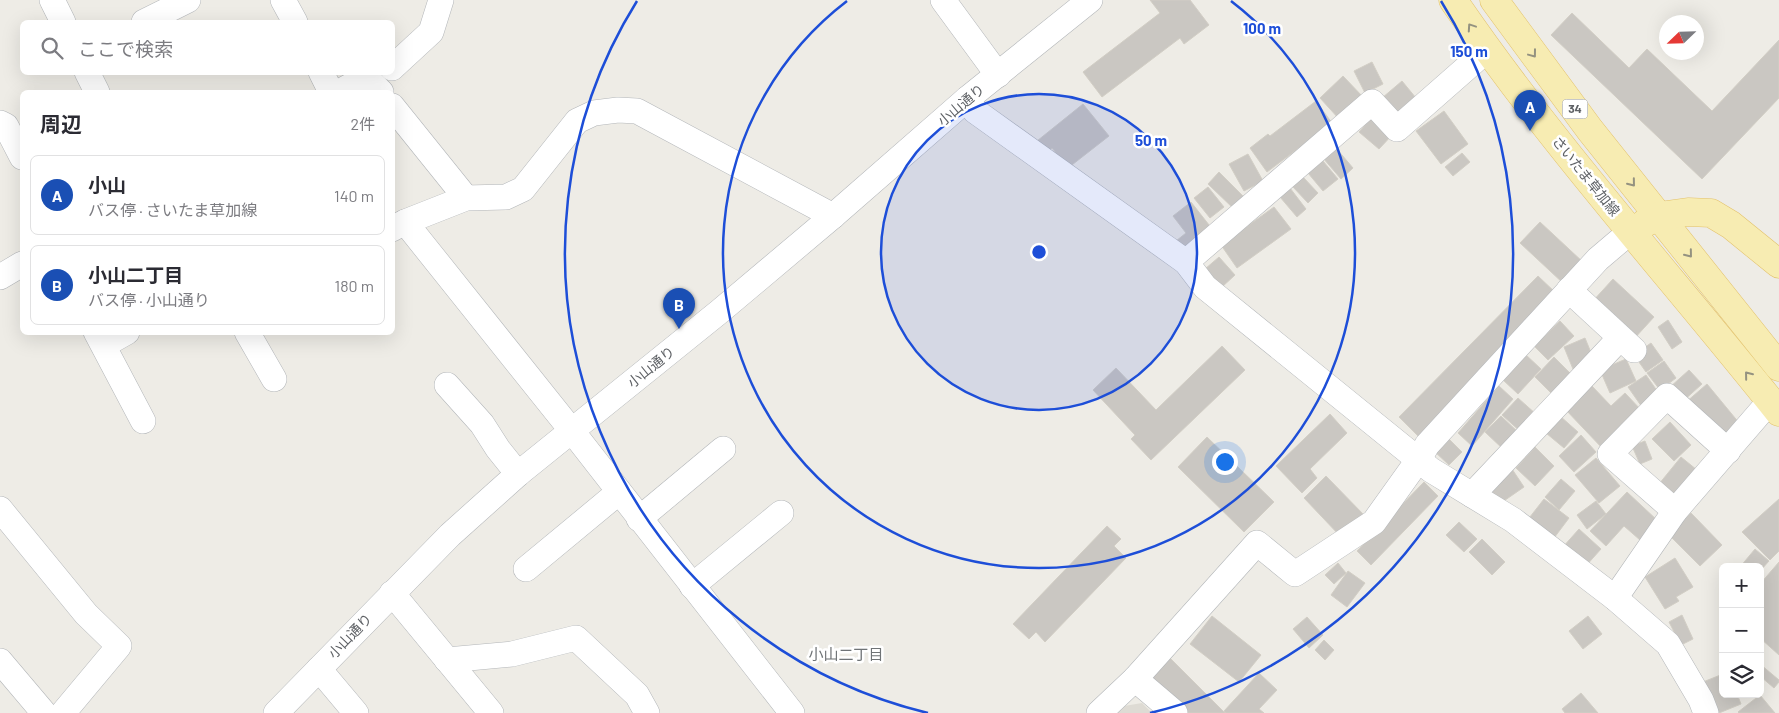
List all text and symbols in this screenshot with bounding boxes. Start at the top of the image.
north arrow [1659,15,1704,60]
text: 100 m [1243,19,1281,37]
search box [20,20,395,75]
one-way arrow [1468,24,1478,33]
icon: search [38,34,66,62]
text: ここで検索 [78,37,173,60]
text: 150 m [1450,42,1488,60]
one-way arrow [1528,48,1536,57]
street label: 小山通り [934,80,988,129]
pin: A [1514,90,1546,131]
road number: 34 [1562,100,1588,118]
text: 周辺 [40,111,82,136]
text: 2件 [350,114,375,133]
text: 50 m [1135,131,1167,149]
street label: さいたま草加線 [1549,132,1624,219]
text: 小山 [88,173,126,196]
one-way arrow [1627,177,1636,186]
text: A [52,186,62,205]
text: 140 m [334,186,374,205]
text: バス停 · さいたま草加線 [88,200,257,219]
centre of rings [1030,243,1048,261]
one-way arrow [1684,248,1693,257]
text: 小山二丁目 [88,263,183,286]
text: B [52,276,62,295]
text: 180 m [335,276,374,295]
pin: B [663,288,695,329]
text: バス停 · 小山通り [88,290,210,309]
street label: 小山通り [624,342,678,391]
one-way arrow [1745,371,1754,380]
your location [1212,449,1238,475]
map controls [1719,563,1764,698]
button: + [1719,563,1764,608]
button: − [1719,608,1764,653]
street label: 小山通り [324,610,375,662]
district label: 小山二丁目 [808,645,884,663]
button: layers [1719,653,1764,698]

